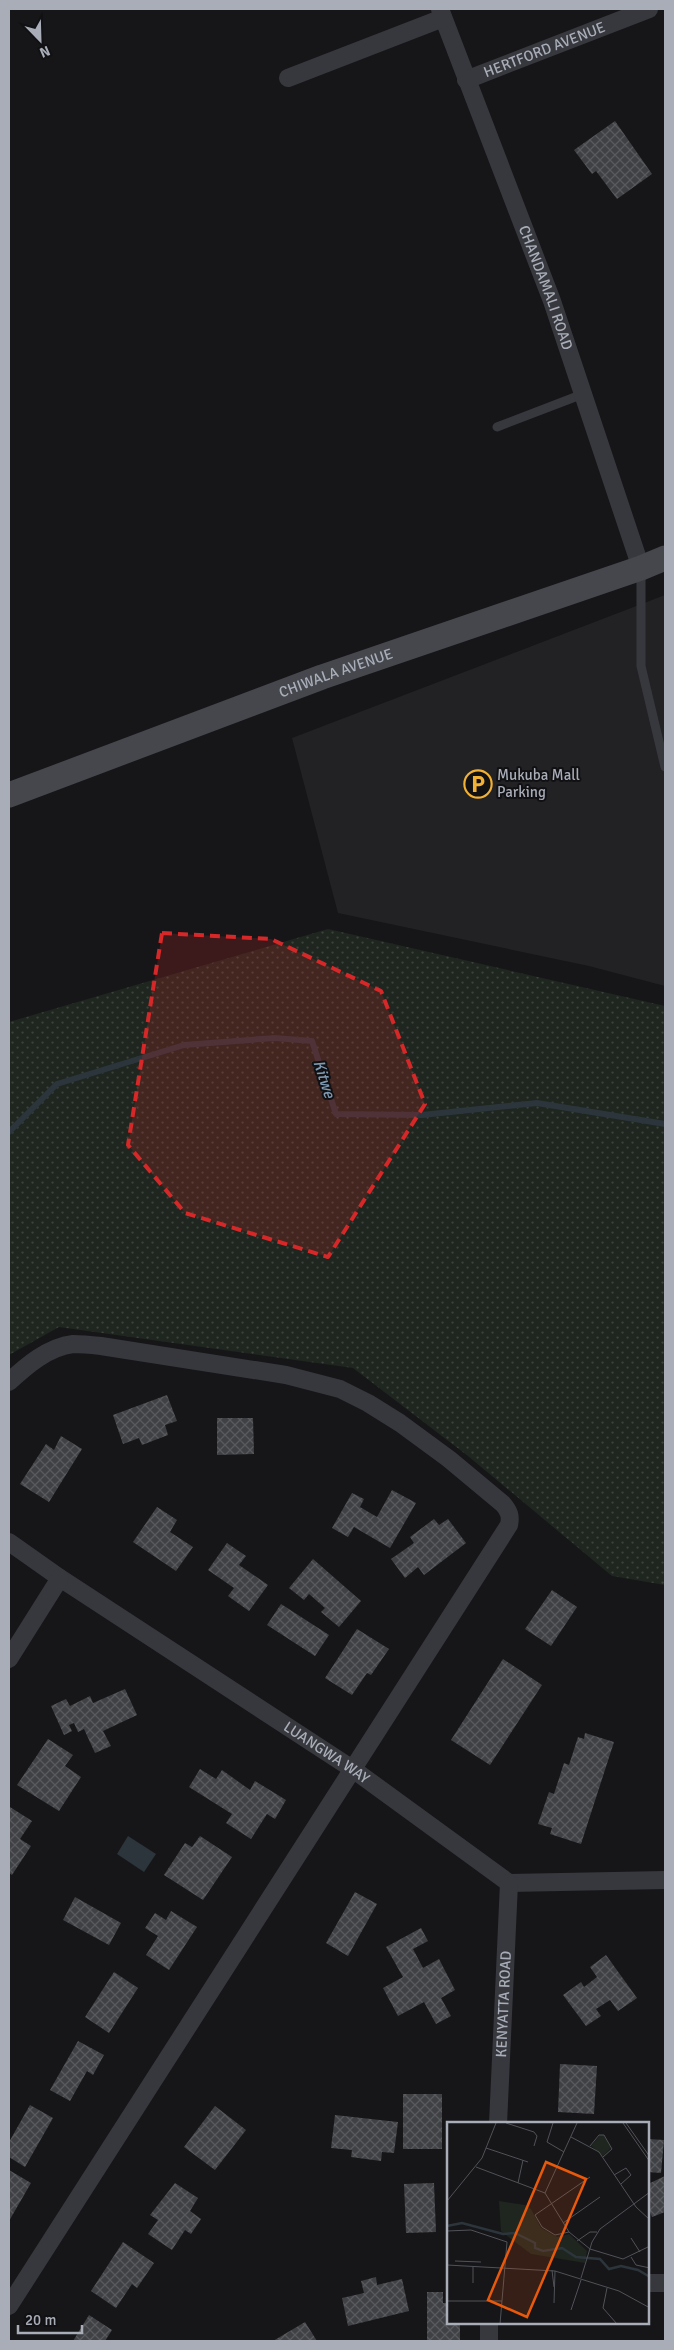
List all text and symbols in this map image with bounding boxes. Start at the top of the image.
north arrow [15,15,65,65]
street label: HERTFORD AVENUE [481,18,608,81]
text: N [37,42,53,61]
street label: CHANDAMALI ROAD [515,223,577,352]
street label: CHIWALA AVENUE [276,644,395,701]
place label: Mukuba Mall Parking [497,766,580,801]
parking icon: Mukuba Mall Parking [463,769,493,799]
water label: Kitwe [308,1057,340,1102]
street label: LUANGWA WAY [280,1717,373,1788]
street label: KENYATTA ROAD [492,1950,515,2058]
inset map [447,2122,649,2325]
scale bar [18,2302,81,2334]
text: 20 m [25,2311,56,2329]

